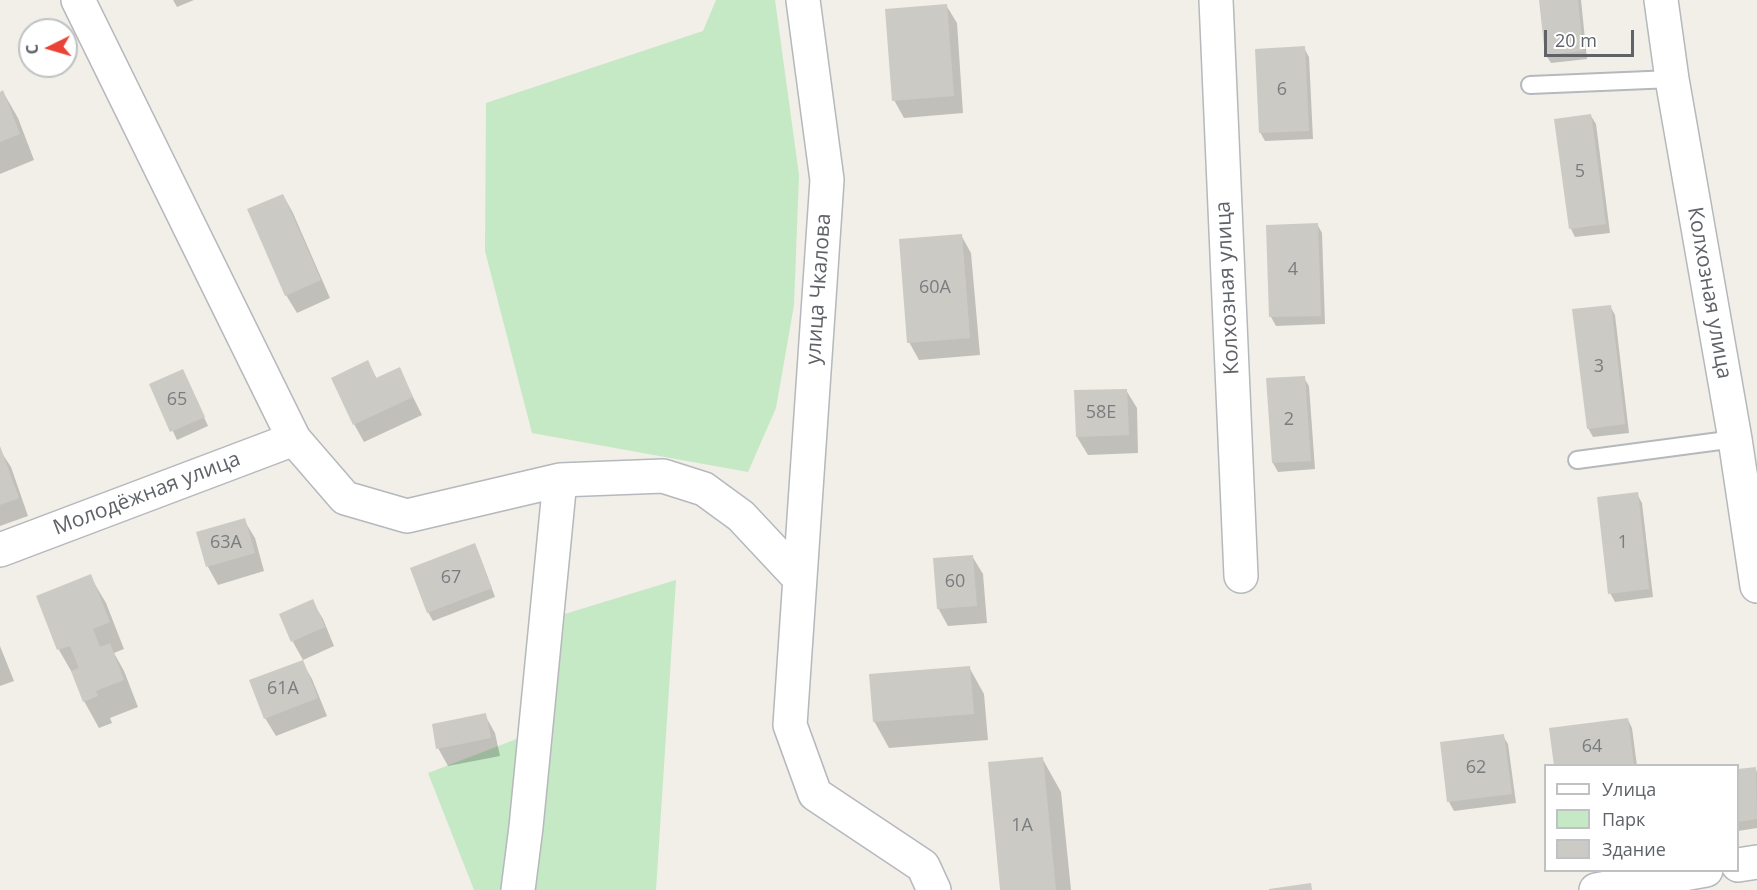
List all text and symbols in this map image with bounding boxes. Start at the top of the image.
north arrow [18,18,78,78]
scale bar [1547,18,1637,56]
text: 20 m [1555,28,1597,52]
text: С [21,43,43,55]
house number: 6 [1277,79,1287,101]
house number: 5 [1575,161,1585,183]
street label: Колхозная улица [1211,200,1245,376]
street label: Колхозная улица [1681,205,1737,381]
street label: улица Чкалова [801,212,837,366]
house number: 4 [1288,259,1298,281]
house number: 60А [919,277,951,299]
house number: 3 [1594,356,1604,378]
house number: 65 [167,389,187,411]
house number: 58Е [1086,402,1116,424]
house number: 2 [1284,409,1294,431]
street label: Молодёжная улица [50,447,244,541]
house number: 63А [210,532,242,554]
house number: 1 [1618,532,1628,554]
house number: 67 [441,567,461,589]
house number: 60 [945,571,965,593]
house number: 61А [267,678,299,700]
house number: 64 [1582,736,1602,758]
house number: 62 [1466,757,1486,779]
legend [1544,764,1739,872]
text: Улица [1602,777,1656,801]
text: Парк [1602,807,1645,831]
house number: 1А [1011,815,1033,837]
text: Здание [1602,837,1666,861]

